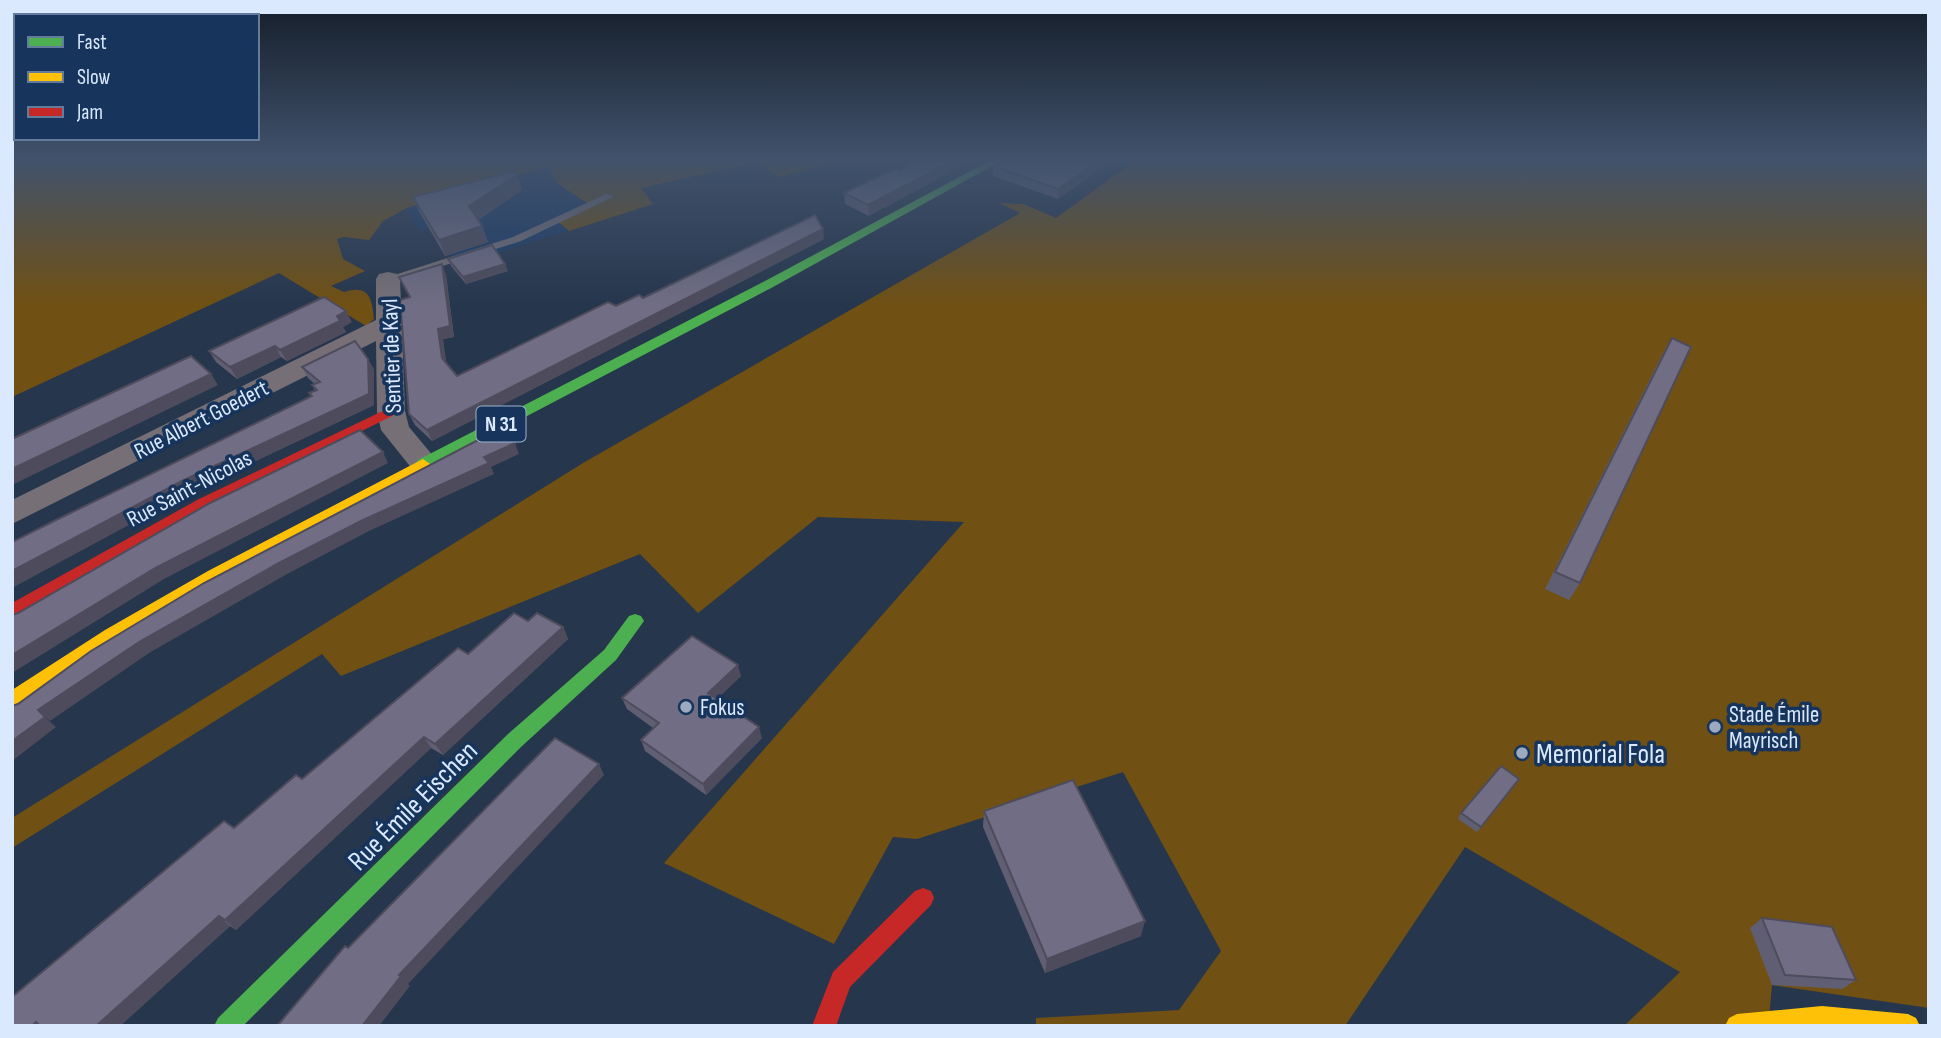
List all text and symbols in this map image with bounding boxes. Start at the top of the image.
legend [14,14,259,140]
text: Fast [77,30,107,55]
text: Slow [77,65,111,90]
text: Jam [76,100,103,125]
street label: Sentier de Kayl [376,298,408,414]
street label: Rue Albert Goedert [130,374,273,466]
road number: N 31 [476,406,526,442]
street label: Rue Saint-Nicolas [122,444,257,534]
place label: Fokus [700,694,745,722]
marker: Fokus [678,699,694,715]
place label: Stade Émile Mayrisch [1729,701,1819,755]
marker: Stade Émile Mayrisch [1707,719,1723,735]
street label: Rue Émile Eischen [342,735,485,878]
place label: Memorial Fola [1536,738,1665,771]
marker: Memorial Fola [1514,745,1530,761]

